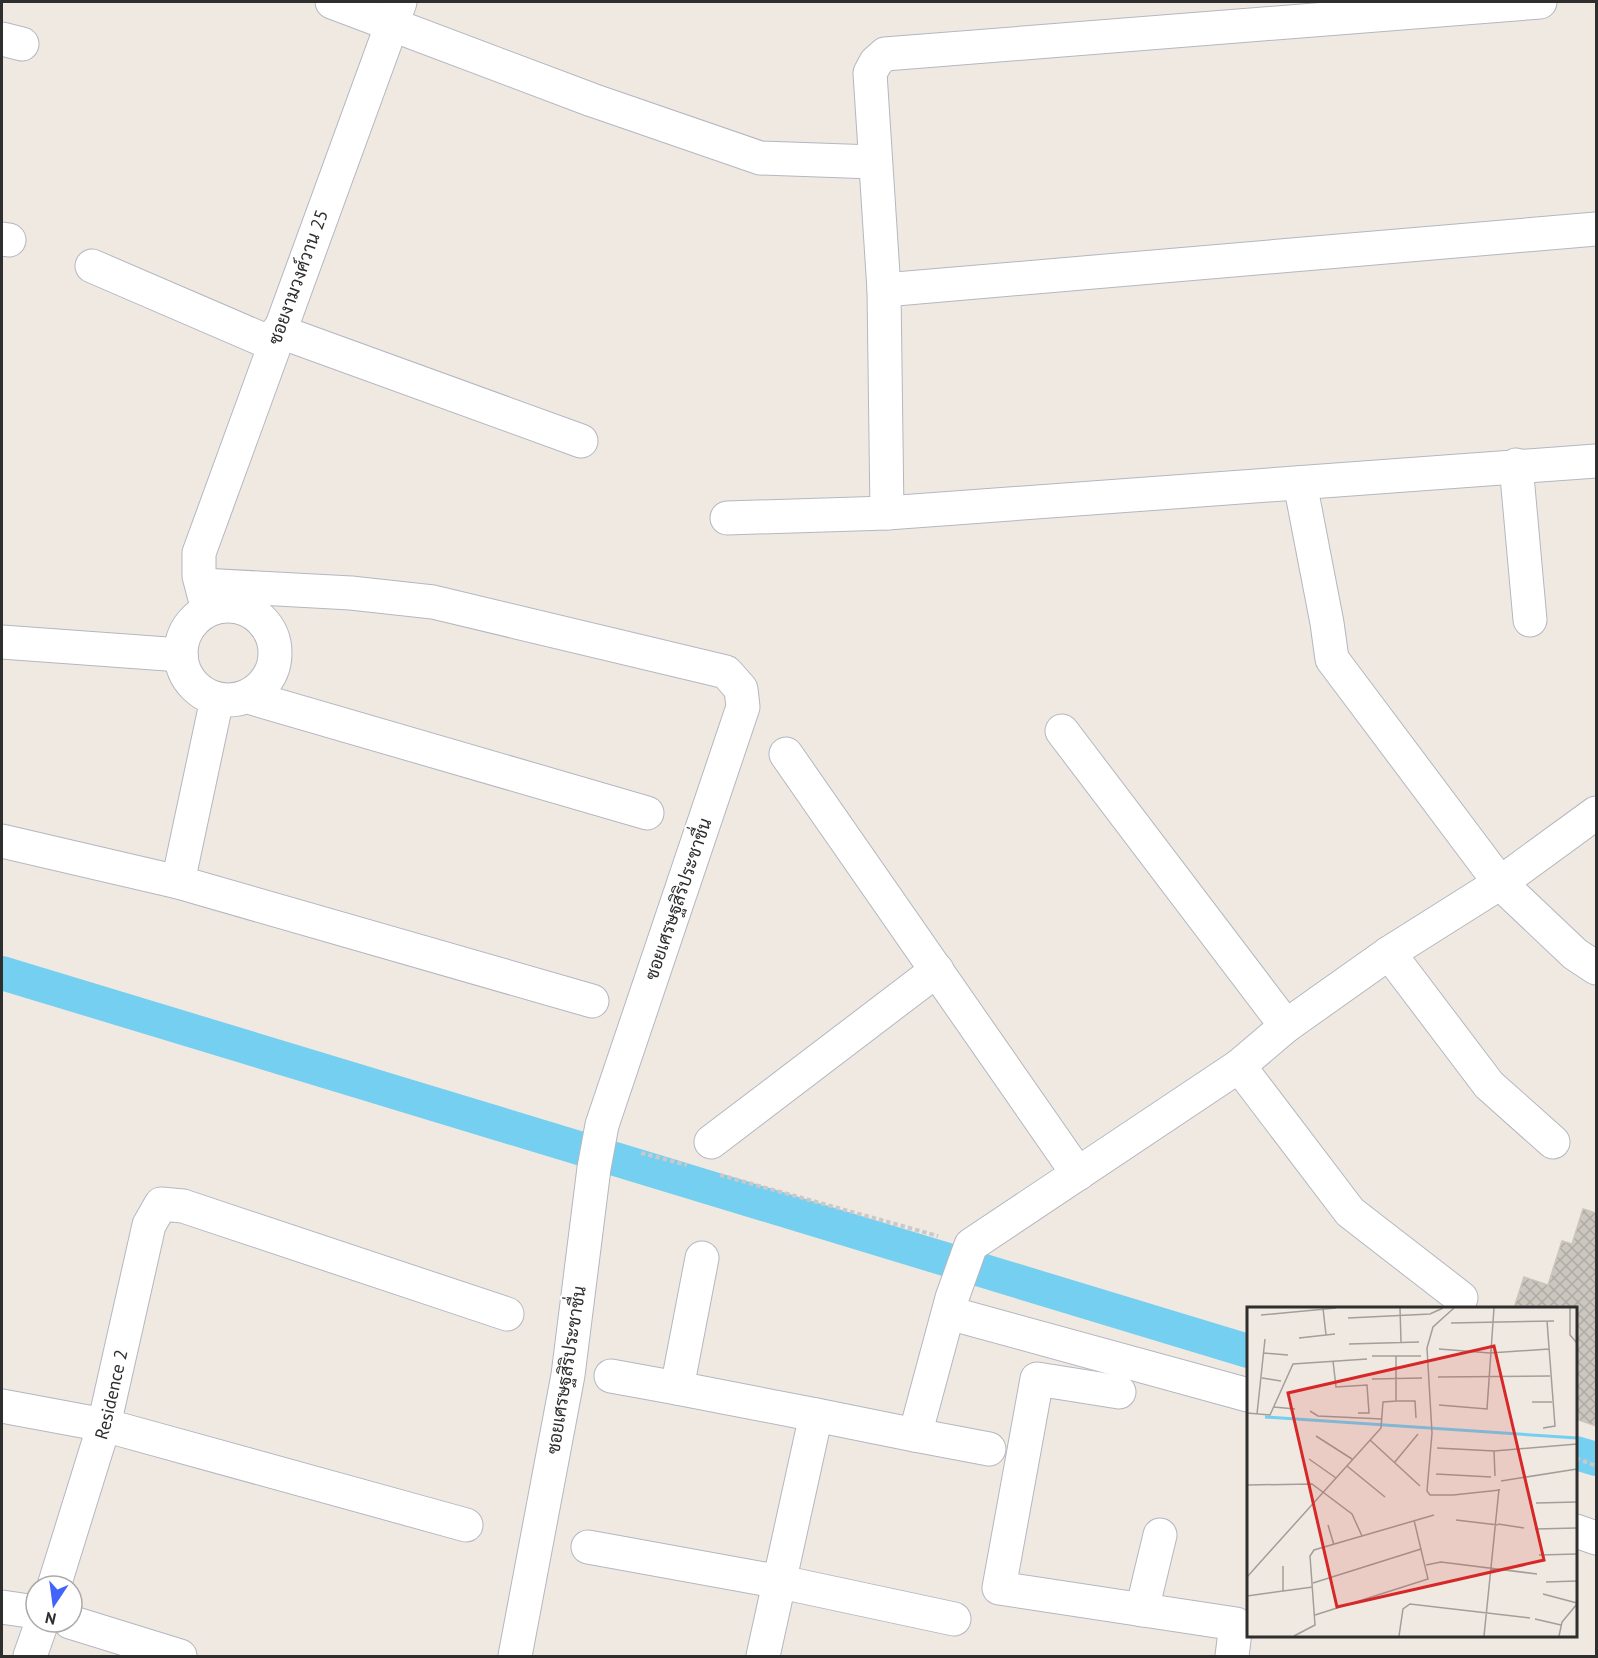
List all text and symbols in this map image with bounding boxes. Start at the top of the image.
street label: ซอยงามวงศ์วาน 25 [262,206,333,348]
street label: ซอยเศรษฐสิริประชาชื่น [636,813,718,984]
street label: ซอยเศรษฐสิริประชาชื่น [537,1283,592,1456]
inset map [1247,1307,1577,1637]
street label: Residence 2 [89,1347,132,1442]
north arrow [24,1574,84,1634]
text: N [43,1608,58,1630]

